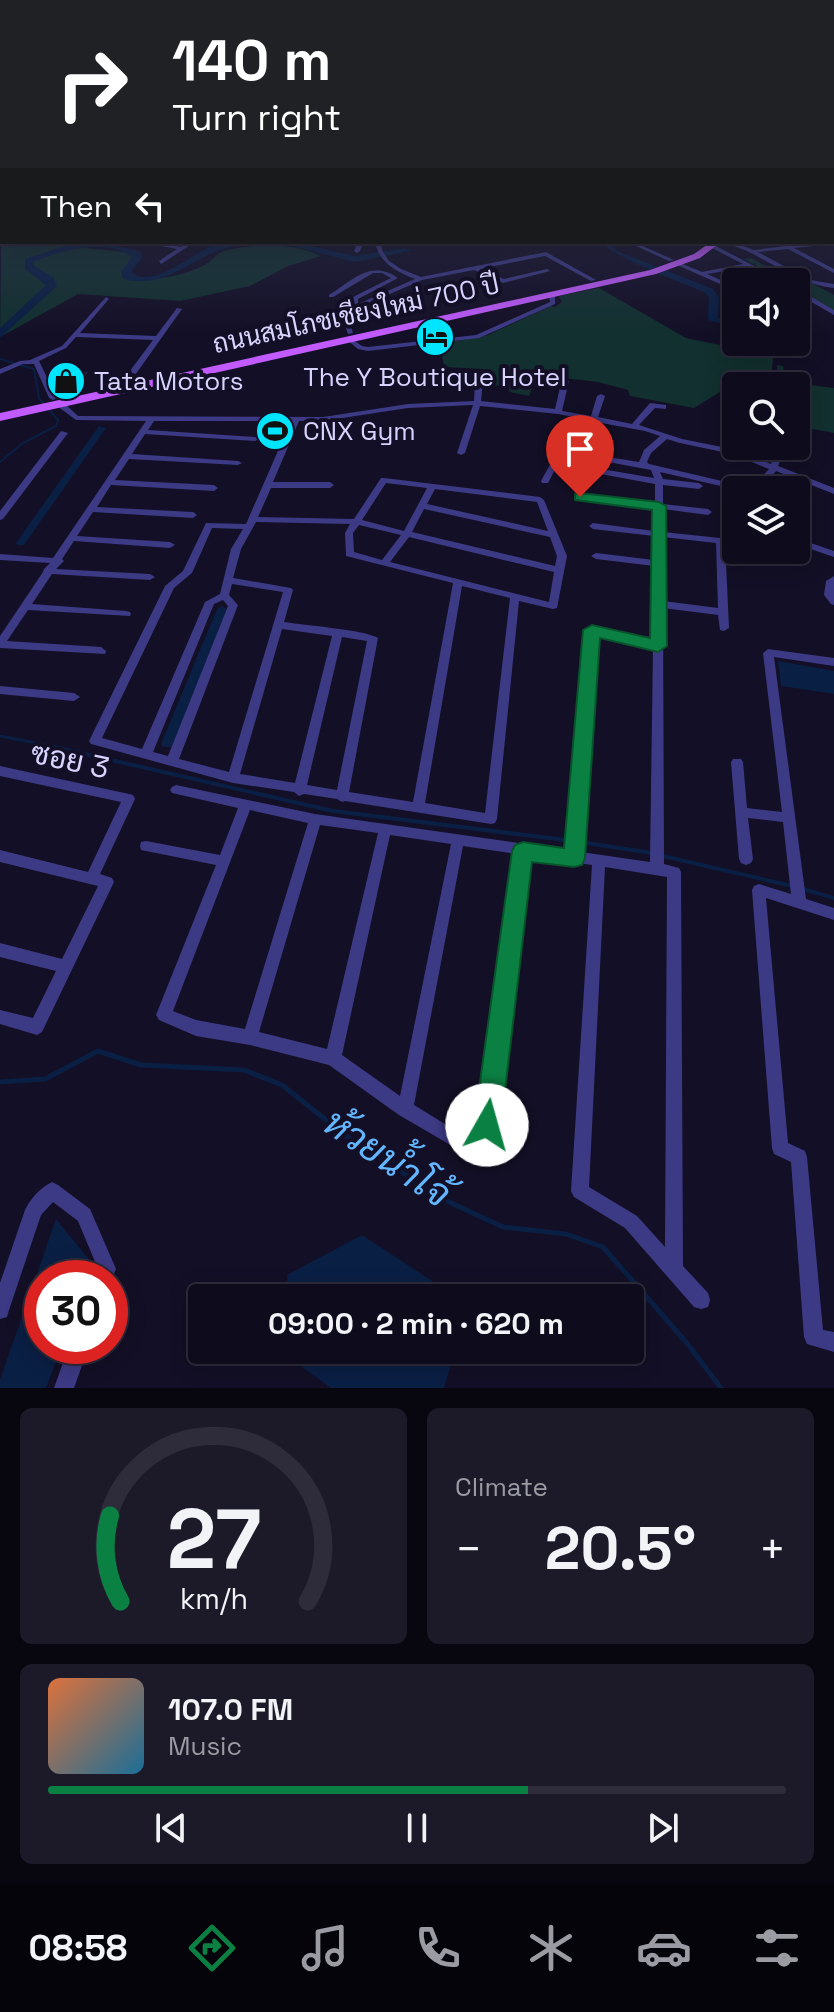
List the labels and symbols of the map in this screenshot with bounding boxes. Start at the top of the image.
street label: ถนนสมโภชเชียงใหม่ 700 ปี [210,267,502,361]
hotel icon: The Y Boutique Hotel [414,316,456,358]
shop icon: Tata Motors [45,360,87,402]
place label: The Y Boutique Hotel [303,360,567,394]
place label: Tata Motors [94,364,244,398]
sports icon: CNX Gym [254,410,296,452]
place label: CNX Gym [303,414,416,448]
pin [546,415,614,497]
street label: ซอย 3 [27,733,113,787]
position arrow [445,1083,529,1167]
water label: ห้วยน้ำโจ้ [314,1091,469,1221]
speed limit sign: 30 [24,1260,128,1364]

